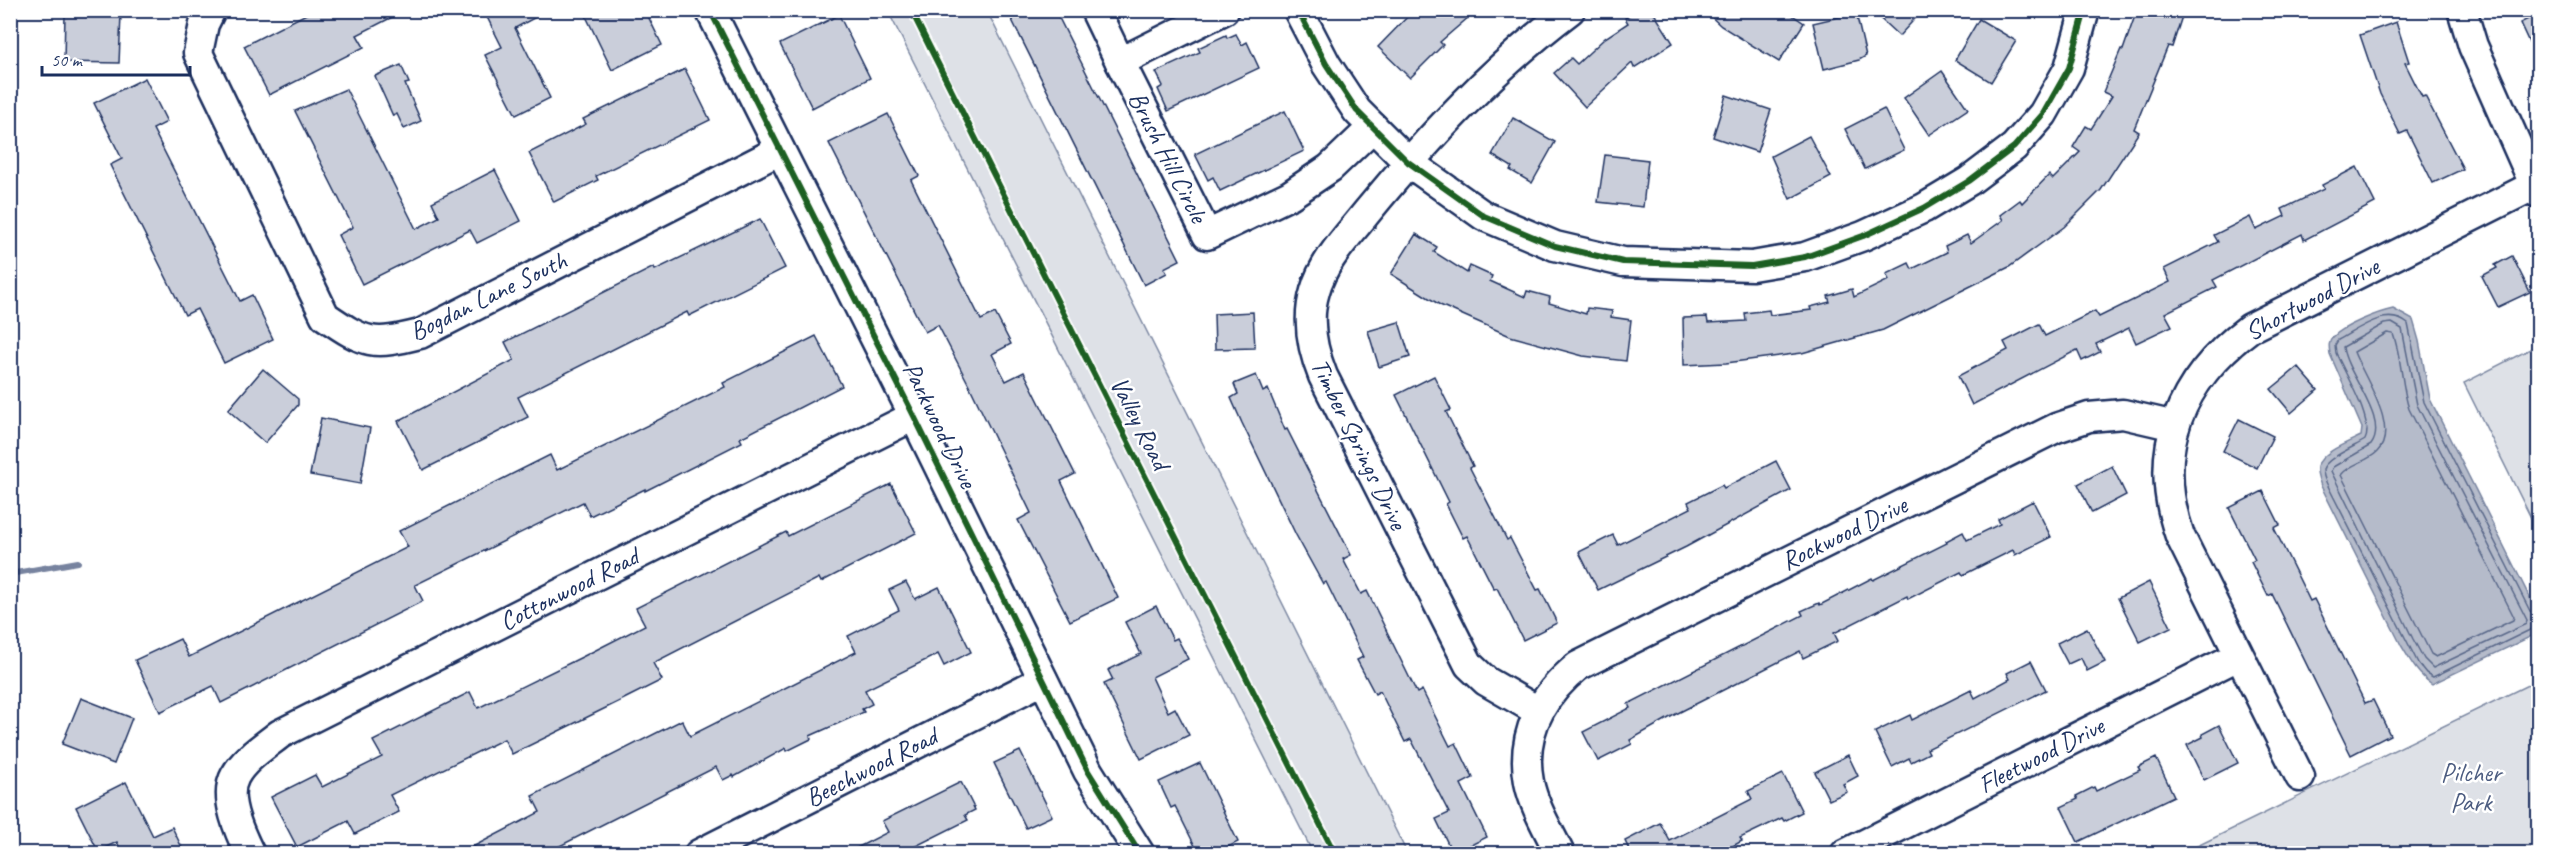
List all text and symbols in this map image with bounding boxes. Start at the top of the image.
scale bar [42,39,190,77]
text: 50 m [51,49,84,71]
street label: Brush Hill Circle [1121,86,1216,230]
street label: Bogdan Lane South [404,243,573,348]
street label: Shortwood Drive [2239,249,2386,348]
street label: Timber Springs Drive [1303,353,1415,536]
street label: Parkwood Drive [895,357,985,495]
street label: Valley Road [1103,371,1179,478]
street label: Rockwood Drive [1776,488,1914,578]
street label: Cottonwood Road [494,538,647,638]
street label: Fleetwood Drive [1973,709,2111,801]
street label: Beechwood Road [800,718,946,814]
park label: Pilcher Park [2441,756,2504,819]

